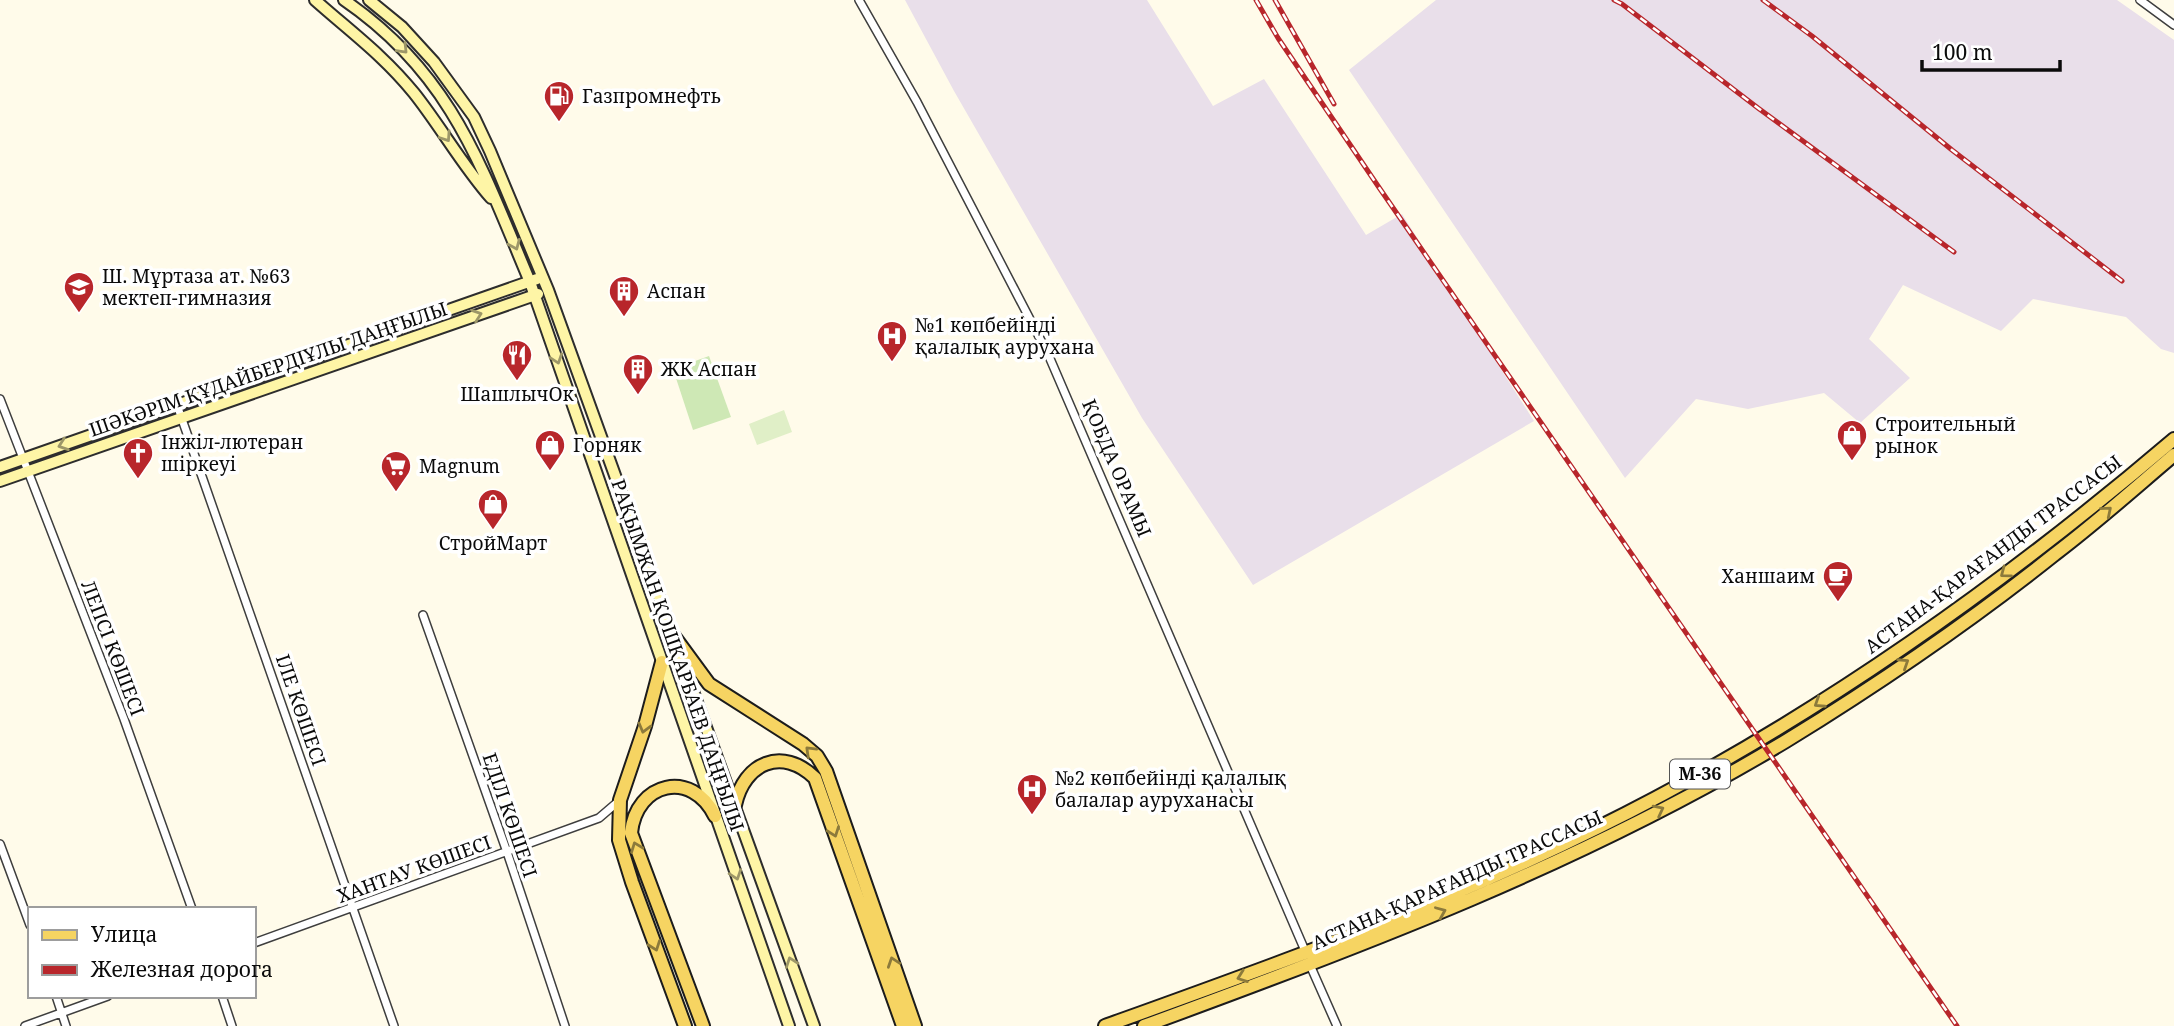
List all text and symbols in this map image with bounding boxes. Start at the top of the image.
scale bar [1922,28,2060,72]
text: 100 m [1932,38,1993,66]
one-way arrow [394,40,407,53]
fuel station icon: Газпромнефть [542,79,576,123]
place label: Газпромнефть [582,83,721,109]
one-way arrow [437,130,450,143]
one-way arrow [506,238,520,250]
place label: Ш. Мұртаза ат. №63 мектеп-гимназия [102,263,290,311]
school or university icon: Ш. Мұртаза ат. №63 мектеп-гимназия [62,270,96,314]
building icon: Аспан [607,274,641,318]
place label: Аспан [647,278,706,304]
street label: ШӘКӘРІМ ҚҰДАЙБЕРДІҰЛЫ ДАҢҒЫЛЫ [85,295,451,443]
one-way arrow [471,309,483,323]
place label: №1 көпбейінді қалалық аурухана [915,312,1095,360]
hospital icon: №1 көпбейінді қалалық аурухана [875,319,909,363]
restaurant icon: ШашлычОк [500,338,534,382]
building icon: ЖК Аспан [621,352,655,396]
one-way arrow [549,353,563,365]
place label: ЖК Аспан [660,356,757,382]
place label: ШашлычОк [460,381,575,407]
street label: ҚОБДА ОРАМЫ [1076,395,1158,541]
place label: Строительный рынок [1875,411,2016,459]
shop icon: Строительный рынок [1835,418,1869,462]
shop icon: Горняк [533,428,567,472]
place label: Інжіл-лютеран шіркеуі [161,429,303,477]
place label: Горняк [573,432,642,458]
church icon: Інжіл-лютеран шіркеуі [121,436,155,480]
one-way arrow [57,437,69,451]
supermarket icon: Magnum [379,449,413,493]
street label: АСТАНА-ҚАРАҒАНДЫ ТРАССАСЫ [1859,449,2127,659]
place label: Magnum [419,453,500,479]
street label: РАҚЫМЖАН ҚОШҚАРБАЕВ ДАҢҒЫЛЫ [605,475,751,835]
shop icon: СтройМарт [476,487,510,531]
one-way arrow [2099,507,2112,519]
place label: СтройМарт [439,530,547,556]
cafe icon: Ханшаим [1821,559,1855,603]
place label: Ханшаим [1722,563,1815,589]
one-way arrow [2000,565,2013,578]
street label: ЛЕПСІ КӨШЕСІ [75,577,151,719]
street label: ІЛЕ КӨШЕСІ [270,651,332,769]
one-way arrow [1896,659,1909,671]
one-way arrow [1813,695,1826,708]
one-way arrow [637,722,652,734]
one-way arrow [805,747,818,760]
street label: ЕДІЛ КӨШЕСІ [476,749,544,881]
road number: M-36 [1670,760,1730,788]
place label: №2 көпбейінді қалалық балалар ауруханасы [1055,765,1286,813]
hospital icon: №2 көпбейінді қалалық балалар ауруханасы [1015,772,1049,816]
street label: АСТАНА-ҚАРАҒАНДЫ ТРАССАСЫ [1308,804,1606,956]
one-way arrow [1652,804,1664,818]
one-way arrow [826,825,840,837]
street label: ХАНТАУ КӨШЕСІ [333,829,495,909]
one-way arrow [631,842,645,854]
one-way arrow [728,869,742,881]
one-way arrow [1435,906,1447,920]
legend [28,907,256,998]
text: Улица [91,920,158,948]
one-way arrow [647,939,661,951]
text: Железная дорога [90,955,273,983]
one-way arrow [785,956,799,968]
one-way arrow [887,956,901,968]
one-way arrow [1236,969,1248,983]

